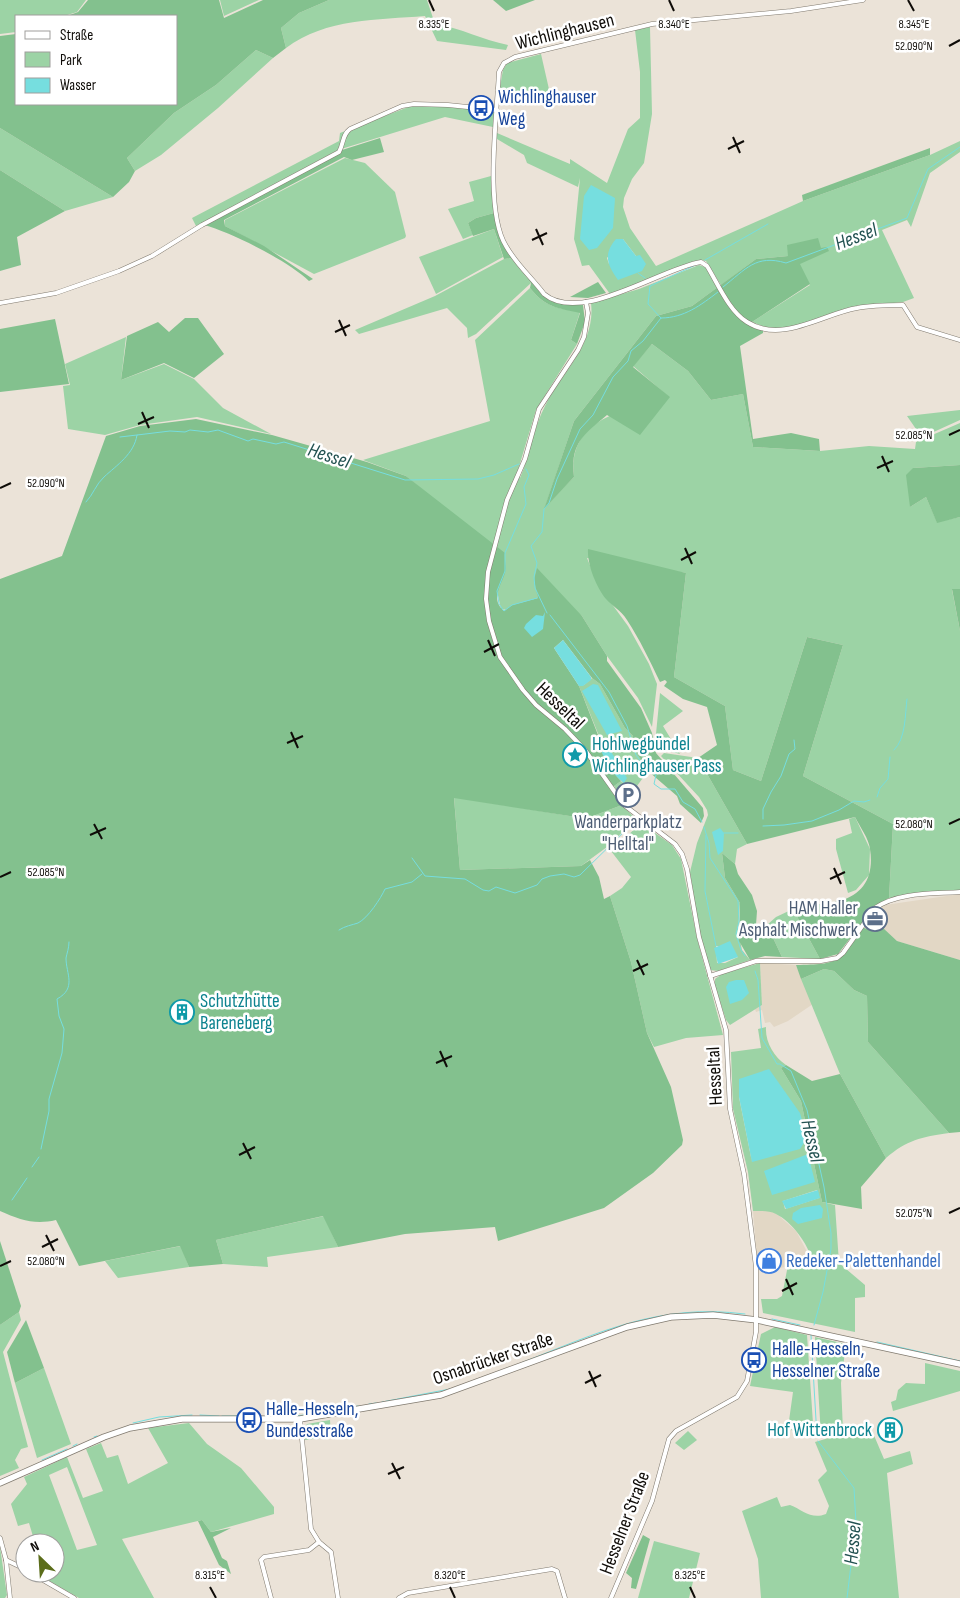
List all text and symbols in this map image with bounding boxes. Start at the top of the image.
street label: Wichlinghausen [513,9,617,55]
legend [15,15,178,105]
text: 8.335°E [419,17,449,32]
text: 8.340°E [658,17,690,32]
text: 8.345°E [899,17,930,32]
text: Straße [60,26,93,45]
text: 52.090°N [895,39,933,54]
text: Park [60,51,82,70]
text: Wasser [60,76,97,95]
place label: Wichlinghauser Weg [498,86,597,131]
bus stop icon: Wichlinghauser Weg [468,95,494,121]
water label: Hessel [832,218,882,256]
text: 52.085°N [896,428,932,443]
water label: Hessel [305,438,355,474]
text: 52.090°N [27,476,65,491]
street label: Hesseltal [531,677,589,735]
place label: Hohlwegbündel Wichlinghauser Pass [592,733,722,778]
place icon: Hohlwegbündel Wichlinghauser Pass [562,742,588,768]
parking icon: Wanderparkplatz "Helltal" [615,782,641,808]
place label: Wanderparkplatz "Helltal" [574,811,682,856]
text: 52.080°N [895,817,933,832]
text: 52.085°N [28,865,64,880]
place label: HAM Haller Asphalt Mischwerk [738,897,859,942]
office icon: HAM Haller Asphalt Mischwerk [862,906,888,932]
place label: Schutzhütte Bareneberg [200,990,280,1035]
building icon: Schutzhütte Bareneberg [169,999,195,1025]
street label: Hesseltal [702,1046,728,1106]
water label: Hessel [795,1117,829,1166]
text: 52.075°N [896,1206,932,1221]
shop icon: Redeker-Palettenhandel [756,1248,782,1274]
place label: Redeker-Palettenhandel [786,1250,941,1273]
text: 52.080°N [27,1254,65,1269]
street label: Osnabrücker Straße [430,1328,556,1390]
place label: Halle-Hesseln, Hesselner Straße [772,1338,880,1383]
bus stop icon: Halle-Hesseln, Hesselner Straße [741,1347,767,1373]
place label: Halle-Hesseln, Bundesstraße [266,1398,358,1443]
bus stop icon: Halle-Hesseln, Bundesstraße [236,1407,262,1433]
building icon: Hof Wittenbrock [877,1417,903,1443]
place label: Hof Wittenbrock [767,1419,873,1442]
street label: Hesselner Straße [595,1468,655,1578]
water label: Hessel [839,1519,867,1566]
north arrow [15,1533,65,1583]
text: N [28,1537,42,1556]
text: 8.315°E [195,1568,225,1583]
text: 8.320°E [434,1568,466,1583]
text: 8.325°E [675,1568,705,1583]

